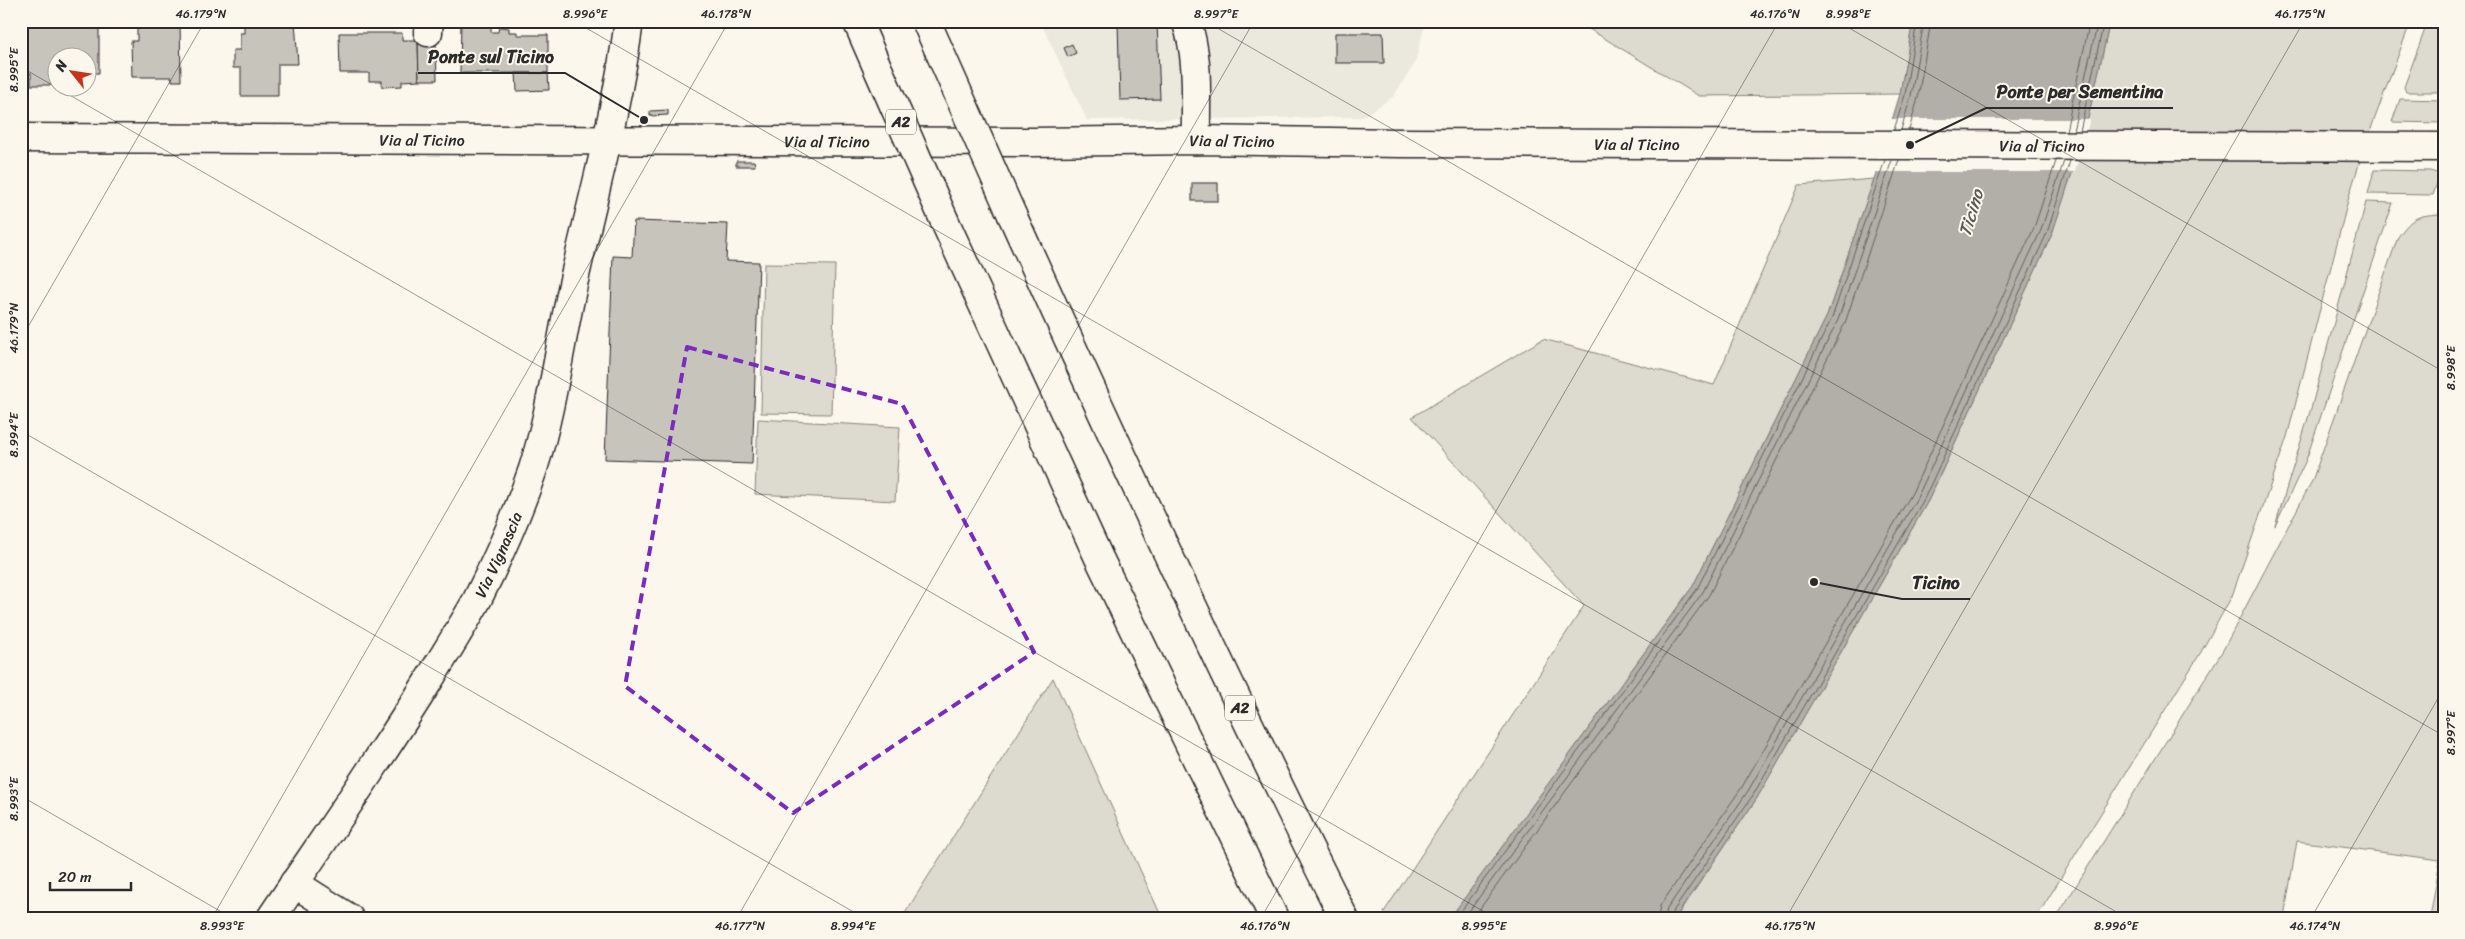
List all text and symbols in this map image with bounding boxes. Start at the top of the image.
text: 46.179°N [176,3,227,25]
text: 8.996°E [563,3,608,25]
text: 46.178°N [701,3,752,25]
text: 8.997°E [1194,3,1239,25]
text: 46.176°N [1750,3,1801,25]
text: 8.998°E [1826,3,1872,25]
text: 46.175°N [2275,3,2326,25]
callout: Ponte sul Ticino [418,40,565,73]
text: Ponte sul Ticino [428,41,554,73]
text: 8.995°E [3,46,25,92]
north arrow [48,48,98,98]
text: N [47,55,75,77]
callout: Ponte per Sementina [1986,75,2173,108]
text: Ponte per Sementina [1997,76,2163,108]
road number: A2 [886,110,916,134]
street label: Via al Ticino [379,125,465,154]
street label: Via al Ticino [1189,125,1275,156]
street label: Via al Ticino [784,127,870,156]
street label: Via al Ticino [1594,129,1680,159]
street label: Via al Ticino [1999,131,2085,160]
water label: Ticino [1949,185,1994,240]
text: 46.179°N [3,302,25,353]
text: 8.998°E [2440,344,2462,390]
text: 8.994°E [3,411,25,457]
street label: Via Vignascia [466,507,530,603]
callout: Ticino [1902,566,1970,599]
text: Ticino [1912,567,1960,599]
road number: A2 [1225,696,1255,720]
text: 8.997°E [2440,710,2462,755]
text: 8.993°E [3,776,25,821]
scale bar [50,859,131,891]
text: 20 m [58,864,92,890]
text: 8.993°E [200,915,245,937]
text: 46.177°N [715,915,766,937]
text: 8.994°E [831,915,877,937]
text: 46.176°N [1240,915,1291,937]
text: 8.995°E [1462,915,1508,937]
text: 46.175°N [1765,915,1816,937]
text: 8.996°E [2094,915,2139,937]
text: 46.174°N [2290,915,2341,937]

